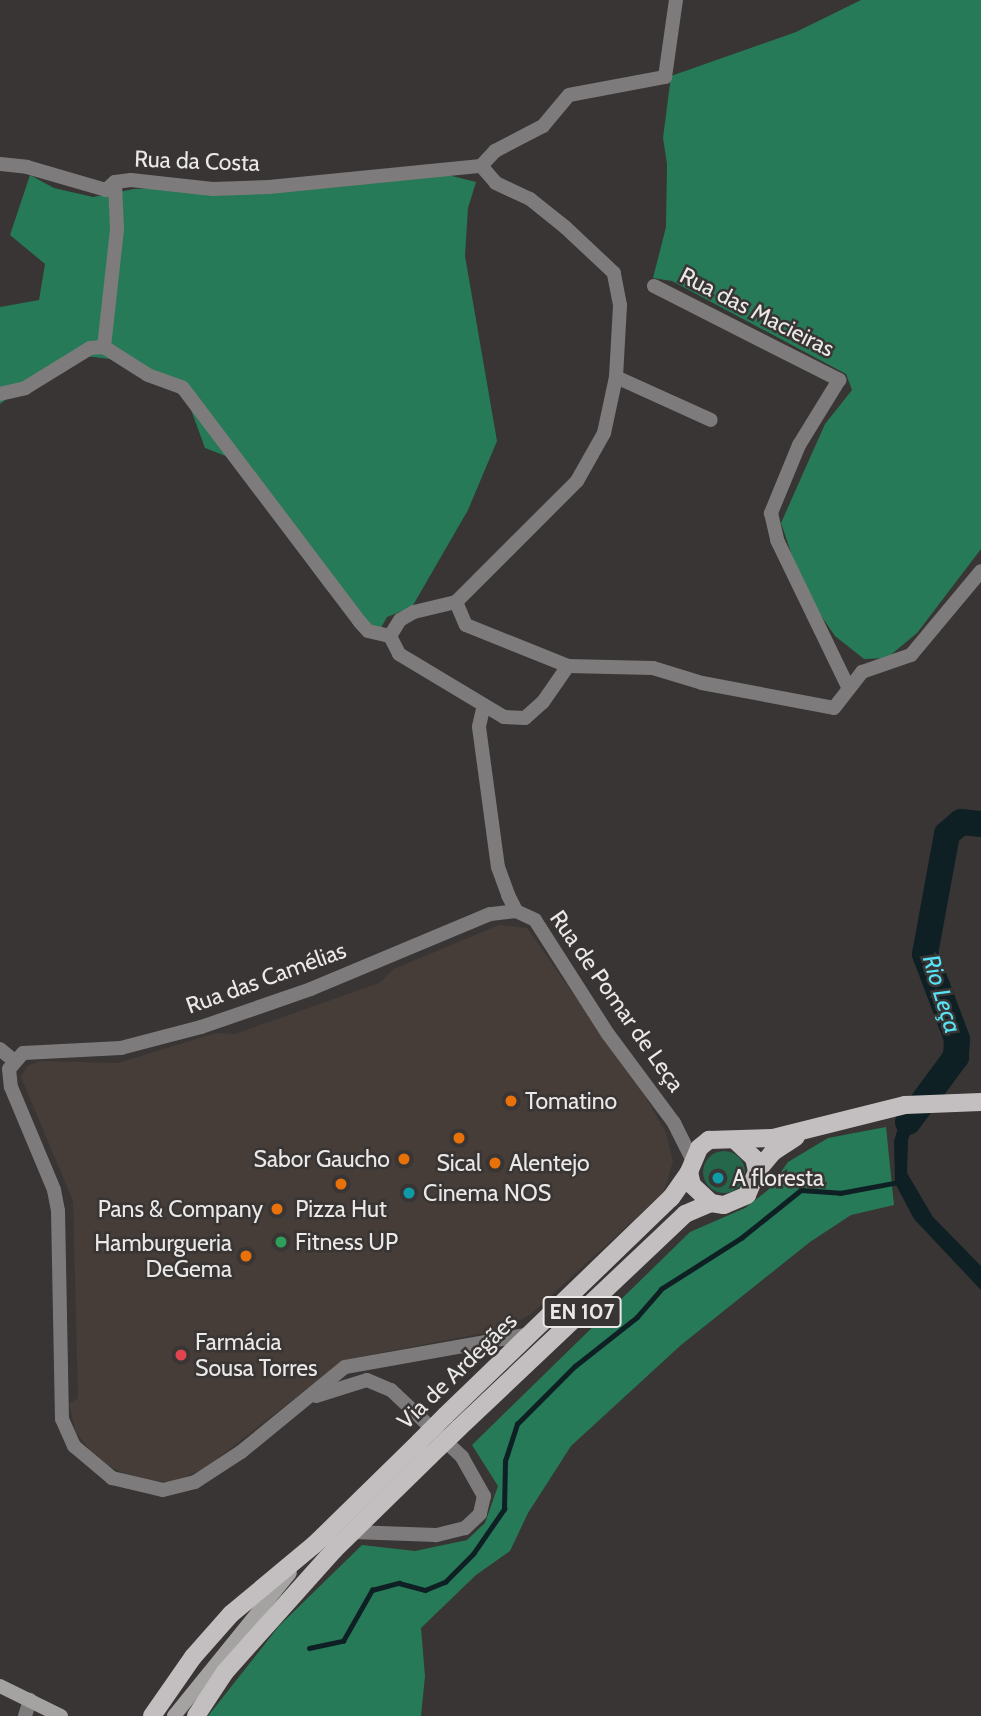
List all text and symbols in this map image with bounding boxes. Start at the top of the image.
street label: Rua da Costa [134,145,260,177]
street label: Rua das Macieiras [675,261,839,363]
street label: Rua de Pomar de Leça [544,905,690,1097]
street label: Rua das Camélias [182,936,350,1020]
water label: Rio Leça [916,951,968,1037]
place label: Tomatino [525,1087,617,1115]
marker: Tomatino [503,1093,519,1109]
marker: Sical [451,1130,467,1146]
place label: Sabor Gaucho [254,1145,390,1173]
place label: Sical [436,1149,482,1177]
place label: Alentejo [509,1149,590,1177]
marker: Sabor Gaucho [396,1151,412,1167]
marker: Alentejo [487,1155,503,1171]
place label: A floresta [732,1164,824,1192]
marker: A floresta [710,1170,726,1186]
marker: Pizza Hut [333,1176,349,1192]
place label: Cinema NOS [423,1179,551,1207]
marker: Cinema NOS [401,1185,417,1201]
place label: Pans & Company [98,1195,263,1223]
place label: Pizza Hut [295,1195,387,1223]
marker: Pans & Company [269,1201,285,1217]
place label: Fitness UP [295,1228,398,1256]
place label: Hamburgueria DeGema [94,1229,232,1283]
marker: Fitness UP [273,1234,289,1250]
marker: Hamburgueria DeGema [238,1248,254,1264]
road number: EN 107 [542,1294,622,1330]
street label: Via de Ardegães [392,1307,522,1435]
place label: Farmácia Sousa Torres [195,1328,317,1382]
marker: Farmácia Sousa Torres [173,1347,189,1363]

